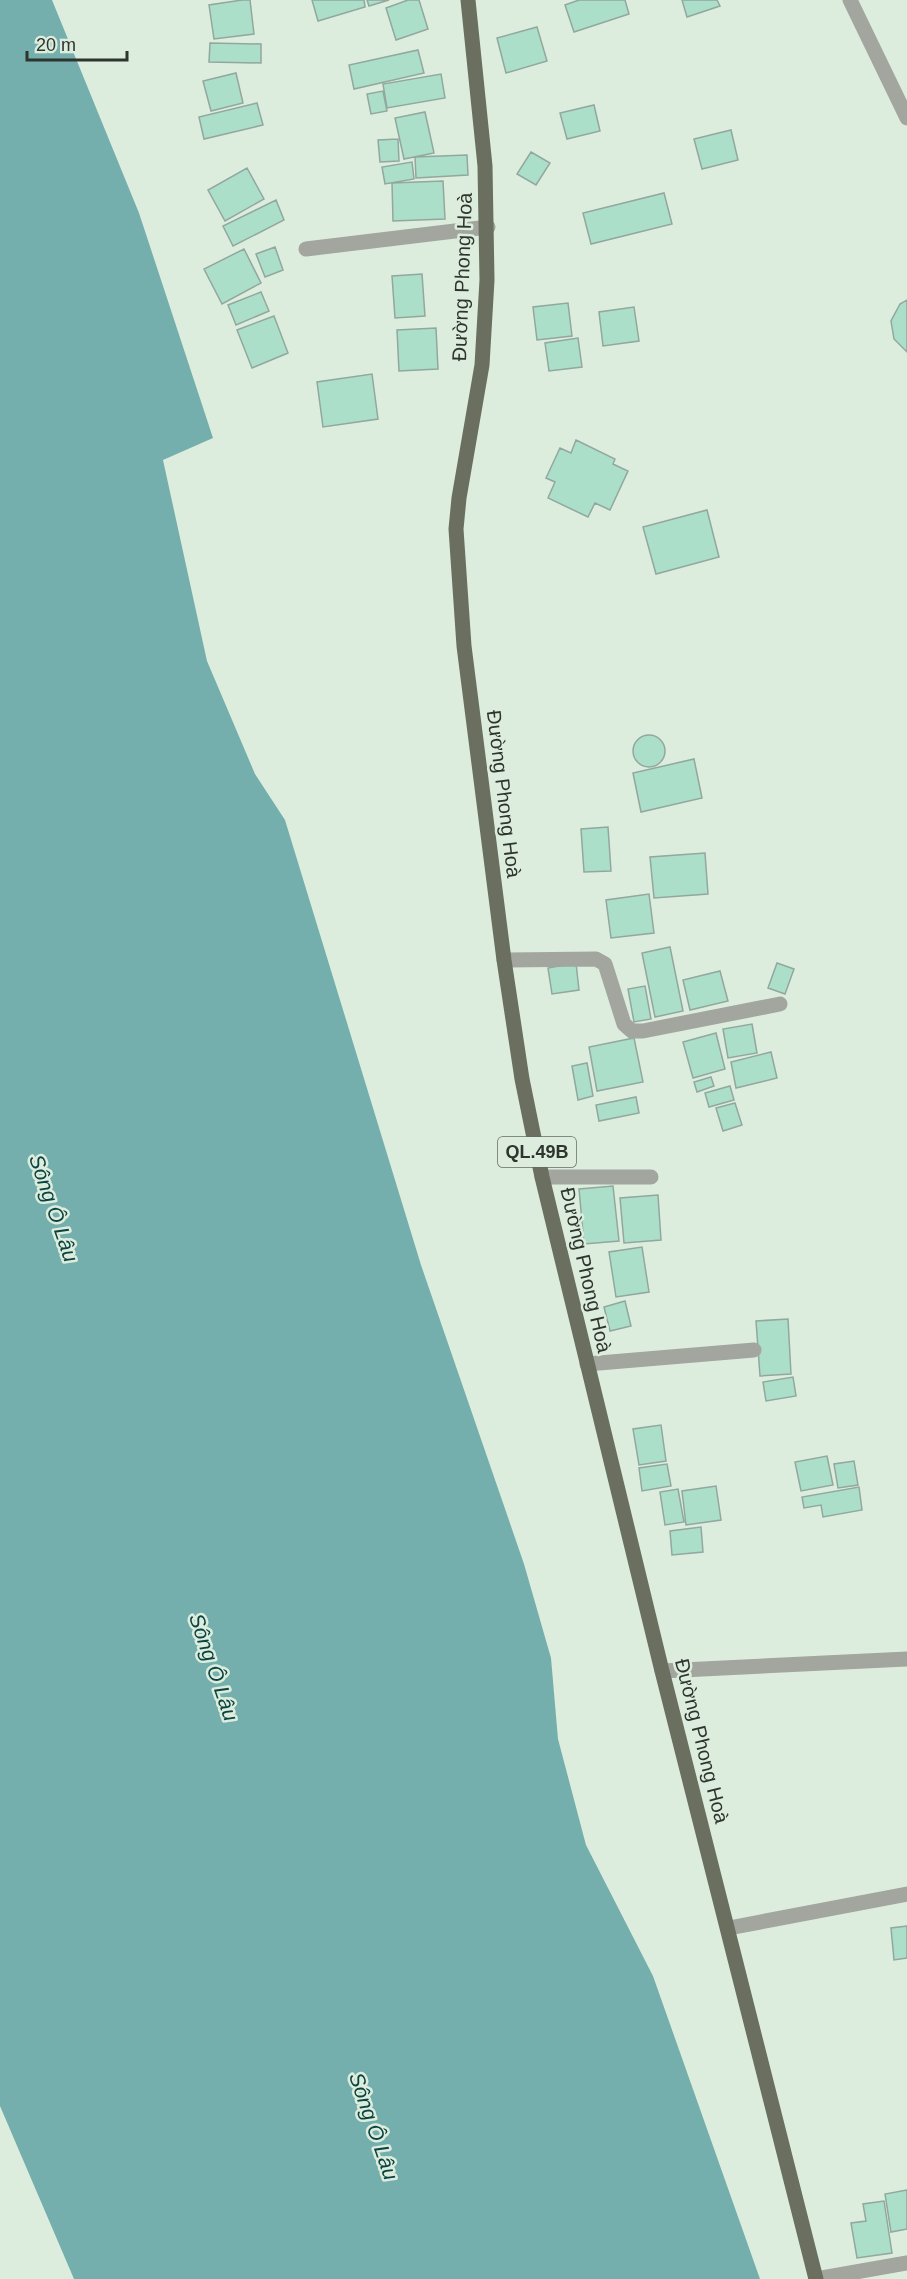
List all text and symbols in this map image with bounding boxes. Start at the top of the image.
scale bar [27,24,128,62]
text: 20 m [36,35,76,55]
street label: Đường Phong Hoà [448,191,476,362]
street label: Đường Phong Hoà [483,709,525,880]
road number: QL.49B [498,1137,576,1167]
water label: Sông Ô Lâu [25,1151,83,1265]
street label: Đường Phong Hoà [556,1185,616,1356]
water label: Sông Ô Lâu [185,1610,243,1724]
street label: Đường Phong Hoà [671,1656,733,1826]
water label: Sông Ô Lâu [345,2069,403,2183]

